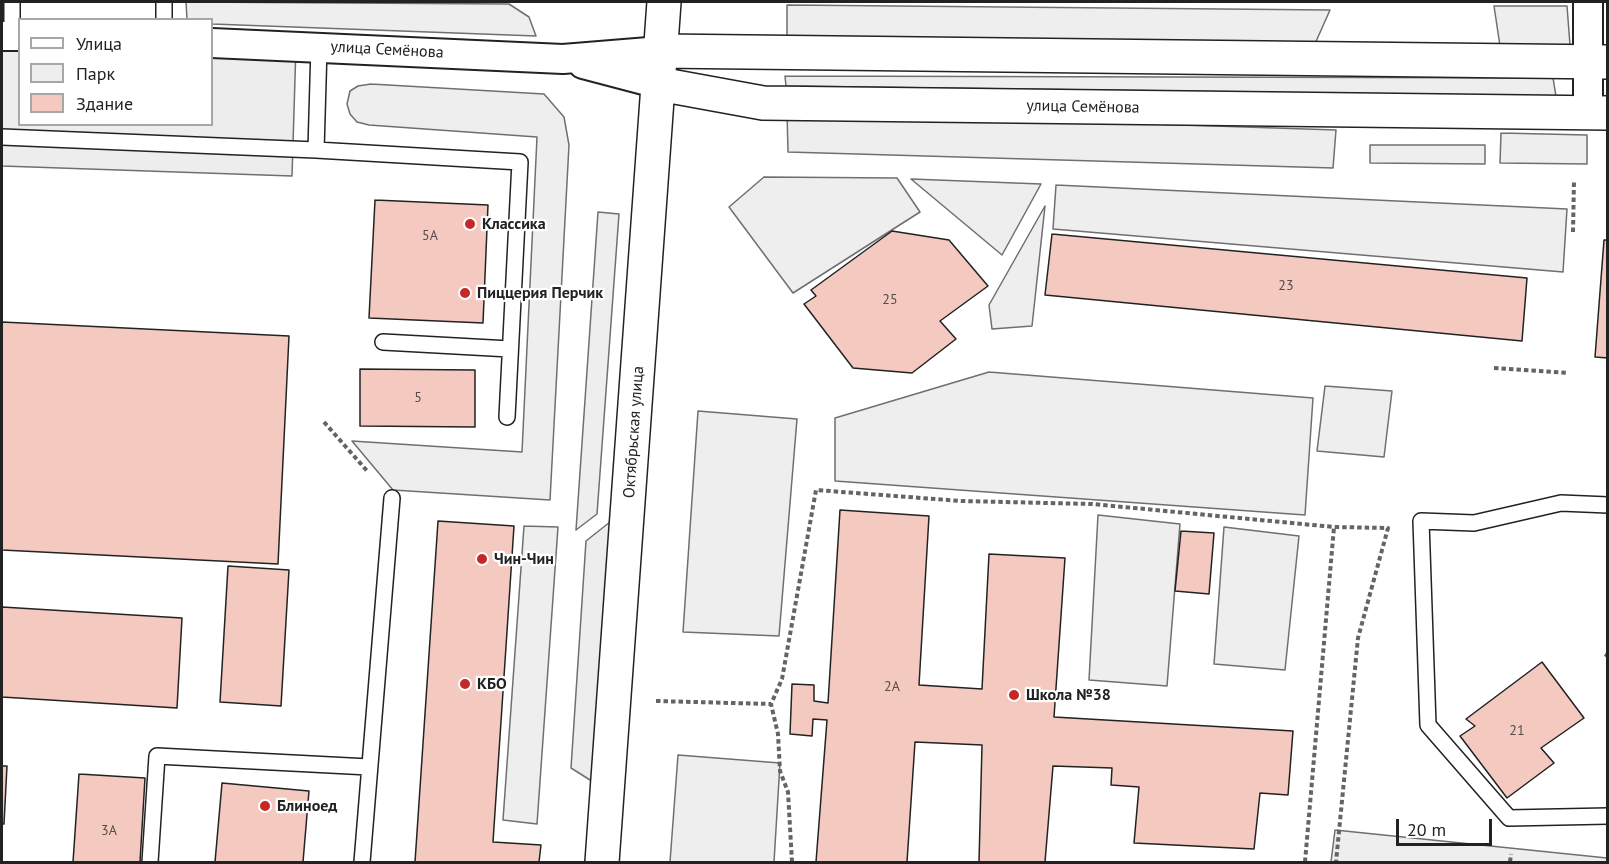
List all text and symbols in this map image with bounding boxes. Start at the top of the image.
legend [18,18,213,126]
text: Улица [76,32,122,55]
street label: улица Семёнова [330,37,444,63]
text: Парк [76,62,115,85]
text: Здание [76,92,133,115]
street label: улица Семёнова [1026,96,1140,118]
place label: Классика [482,214,546,234]
marker: Классика [463,217,477,231]
house number: 5А [422,228,438,244]
house number: 23 [1278,278,1294,294]
place label: Пиццерия Перчик [477,283,603,303]
marker: Пиццерия Перчик [458,286,472,300]
house number: 25 [882,292,898,308]
street label: Октябрьская улица [620,365,648,499]
house number: 5 [414,390,422,406]
place label: Чин-Чин [494,549,554,569]
marker: Чин-Чин [475,552,489,566]
place label: КБО [477,674,507,694]
marker: КБО [458,677,472,691]
house number: 2А [884,679,900,695]
place label: Школа №38 [1026,685,1111,705]
marker: Школа №38 [1007,688,1021,702]
house number: 21 [1509,723,1525,739]
place label: Блиноед [277,796,337,816]
marker: Блиноед [258,799,272,813]
scale bar [1399,807,1495,845]
text: 20 m [1407,818,1446,841]
house number: 3А [101,823,117,839]

